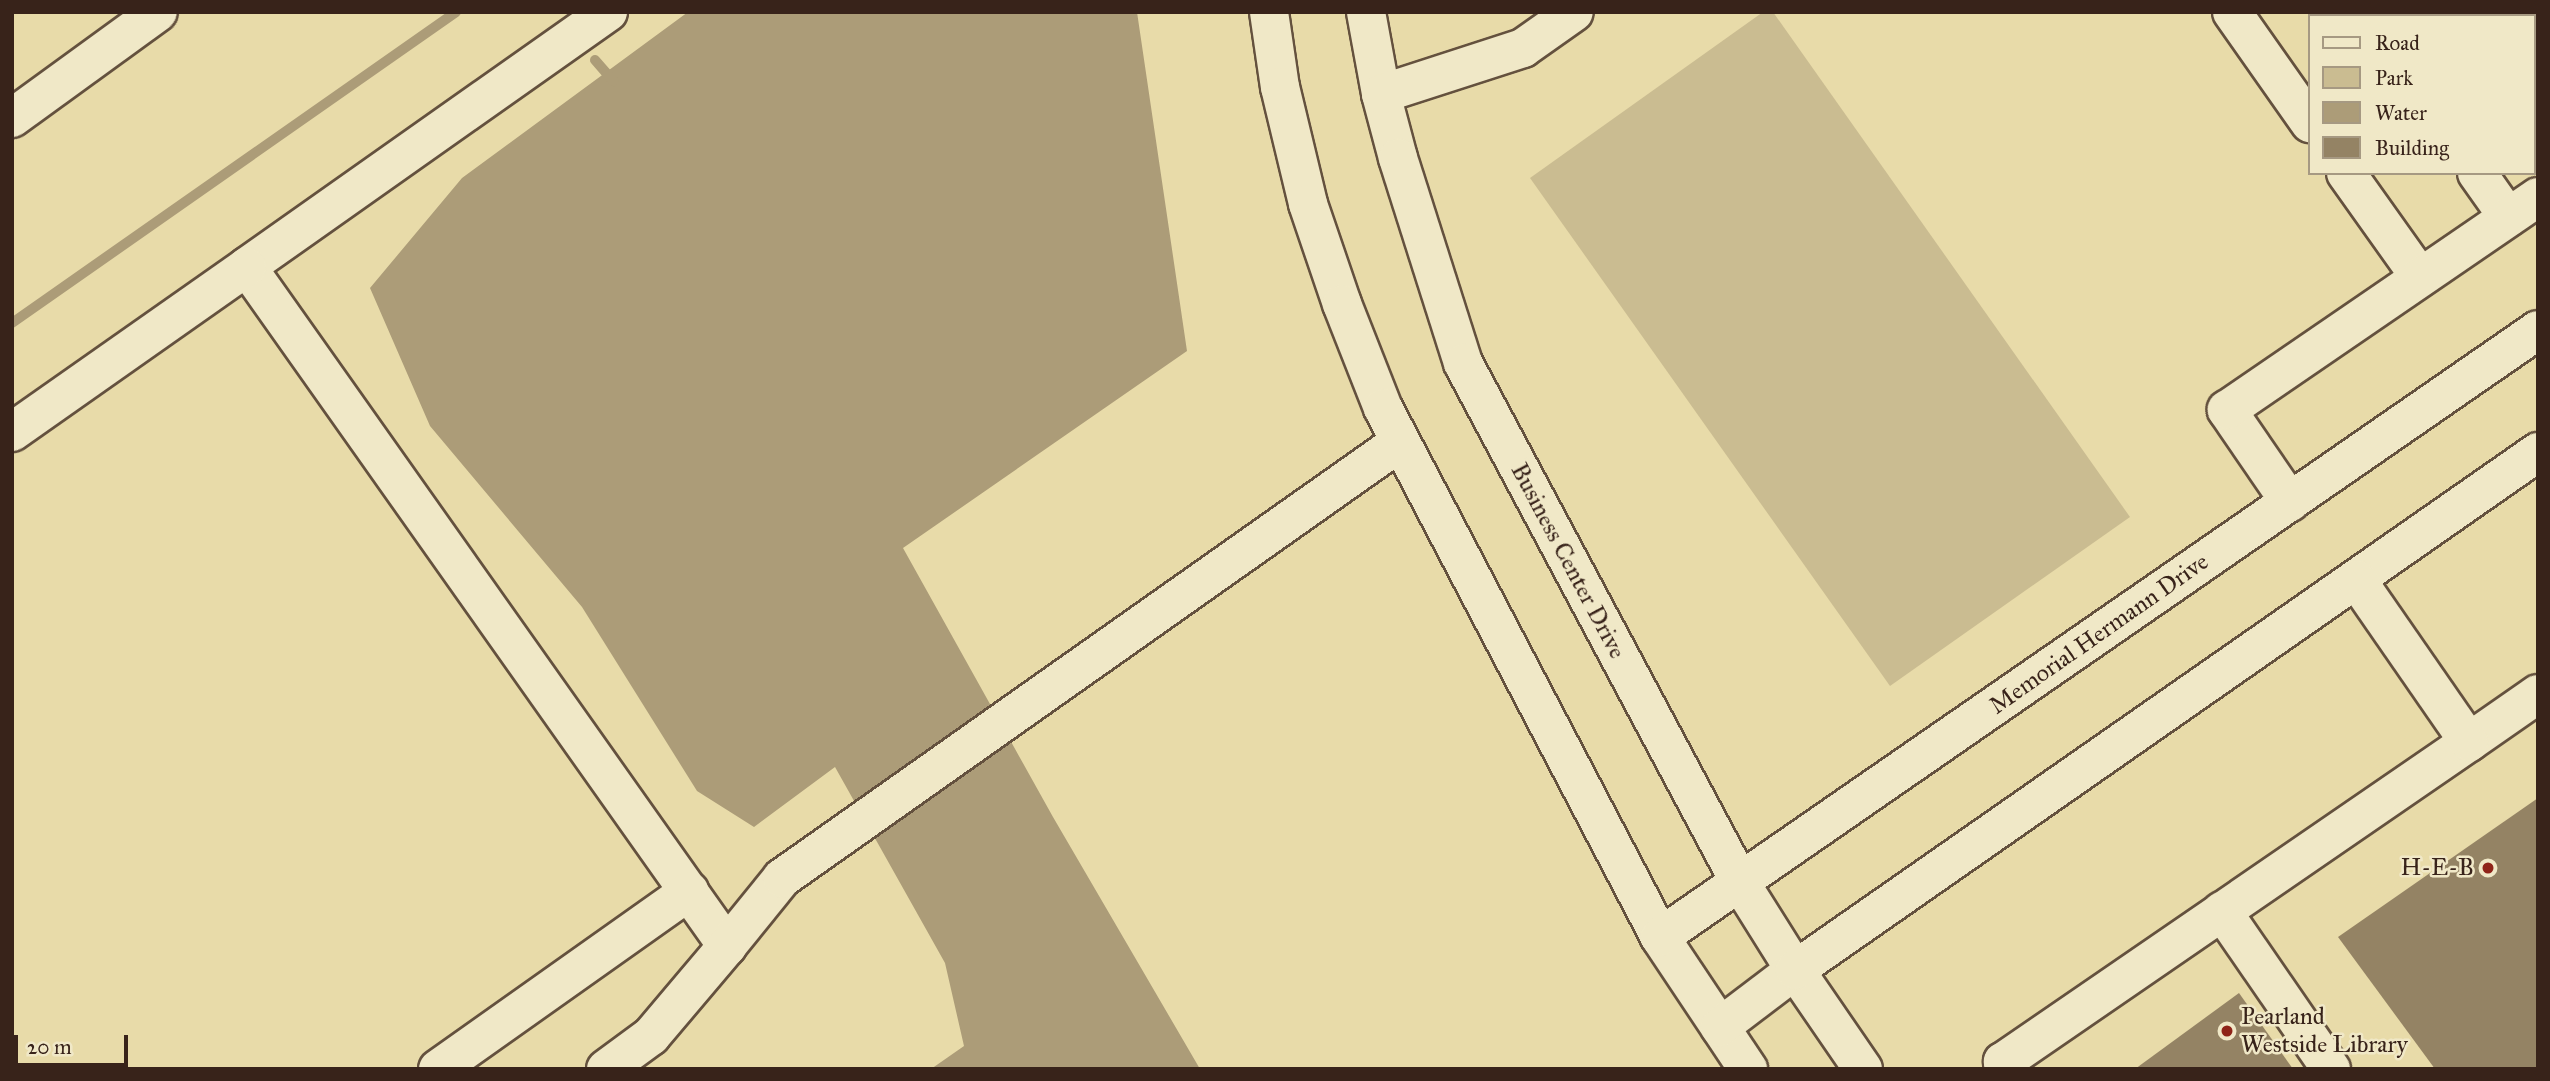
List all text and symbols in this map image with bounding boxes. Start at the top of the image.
legend [2308,14,2536,175]
text: Road [2375,30,2420,56]
text: Park [2375,65,2413,91]
text: Water [2375,100,2427,126]
text: Building [2375,135,2449,161]
street label: Business Center Drive [1504,458,1632,664]
street label: Memorial Hermann Drive [1984,547,2214,721]
place label: H-E-B [2400,854,2474,882]
marker: H-E-B [2480,860,2496,876]
place label: Pearland Westside Library [2241,1003,2408,1059]
scale bar [18,1021,131,1066]
marker: Pearland Westside Library [2219,1023,2235,1039]
text: 20 m [27,1034,72,1060]

